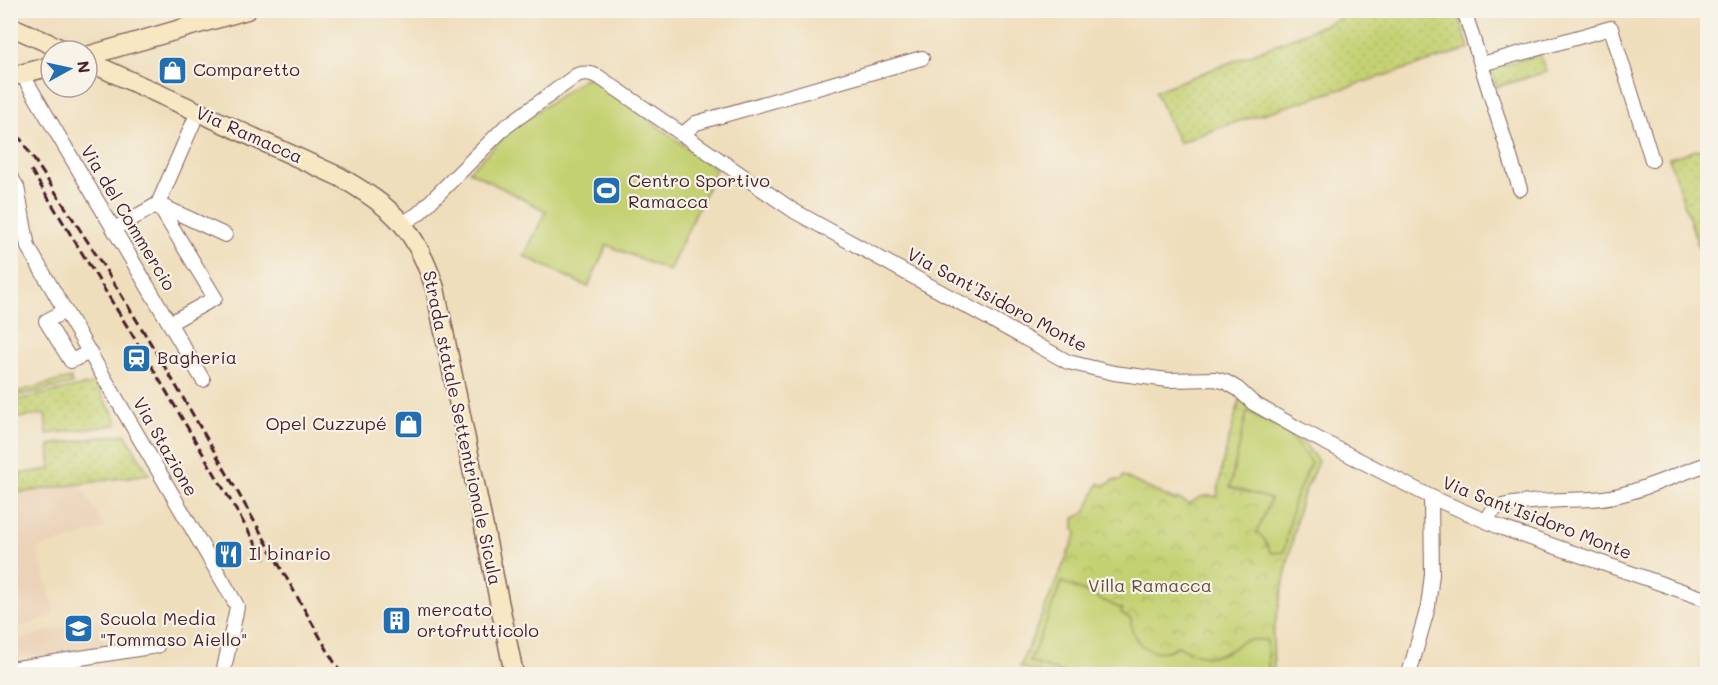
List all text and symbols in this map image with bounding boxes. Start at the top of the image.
north arrow [39,39,99,99]
shop icon: Comparetto [156,54,188,86]
place label: Comparetto [193,57,300,81]
text: N [73,59,96,74]
street label: Via Ramacca [192,100,307,168]
street label: Via del Commercio [76,140,182,295]
place label: Centro Sportivo Ramacca [628,168,770,213]
sports icon: Centro Sportivo Ramacca [591,175,623,207]
street label: Via Sant'Isidoro Monte [903,241,1092,357]
street label: Strada statale Settentrionale Sicula [418,268,508,587]
station icon: Bagheria [120,342,152,374]
place label: Bagheria [157,345,237,369]
street label: Via Stazione [128,393,204,500]
shop icon: Opel Cuzzupé [392,408,424,440]
place label: Opel Cuzzupé [265,411,387,435]
street label: Via Sant'Isidoro Monte [1439,470,1635,564]
restaurant icon: Il binario [212,538,244,570]
place label: Il binario [249,541,331,565]
park label: Villa Ramacca [1088,573,1212,597]
place label: mercato ortofrutticolo [417,597,539,642]
building icon: mercato ortofrutticolo [380,604,412,636]
place label: Scuola Media "Tommaso Aiello" [100,606,247,651]
school or university icon: Scuola Media "Tommaso Aiello" [63,613,95,645]

